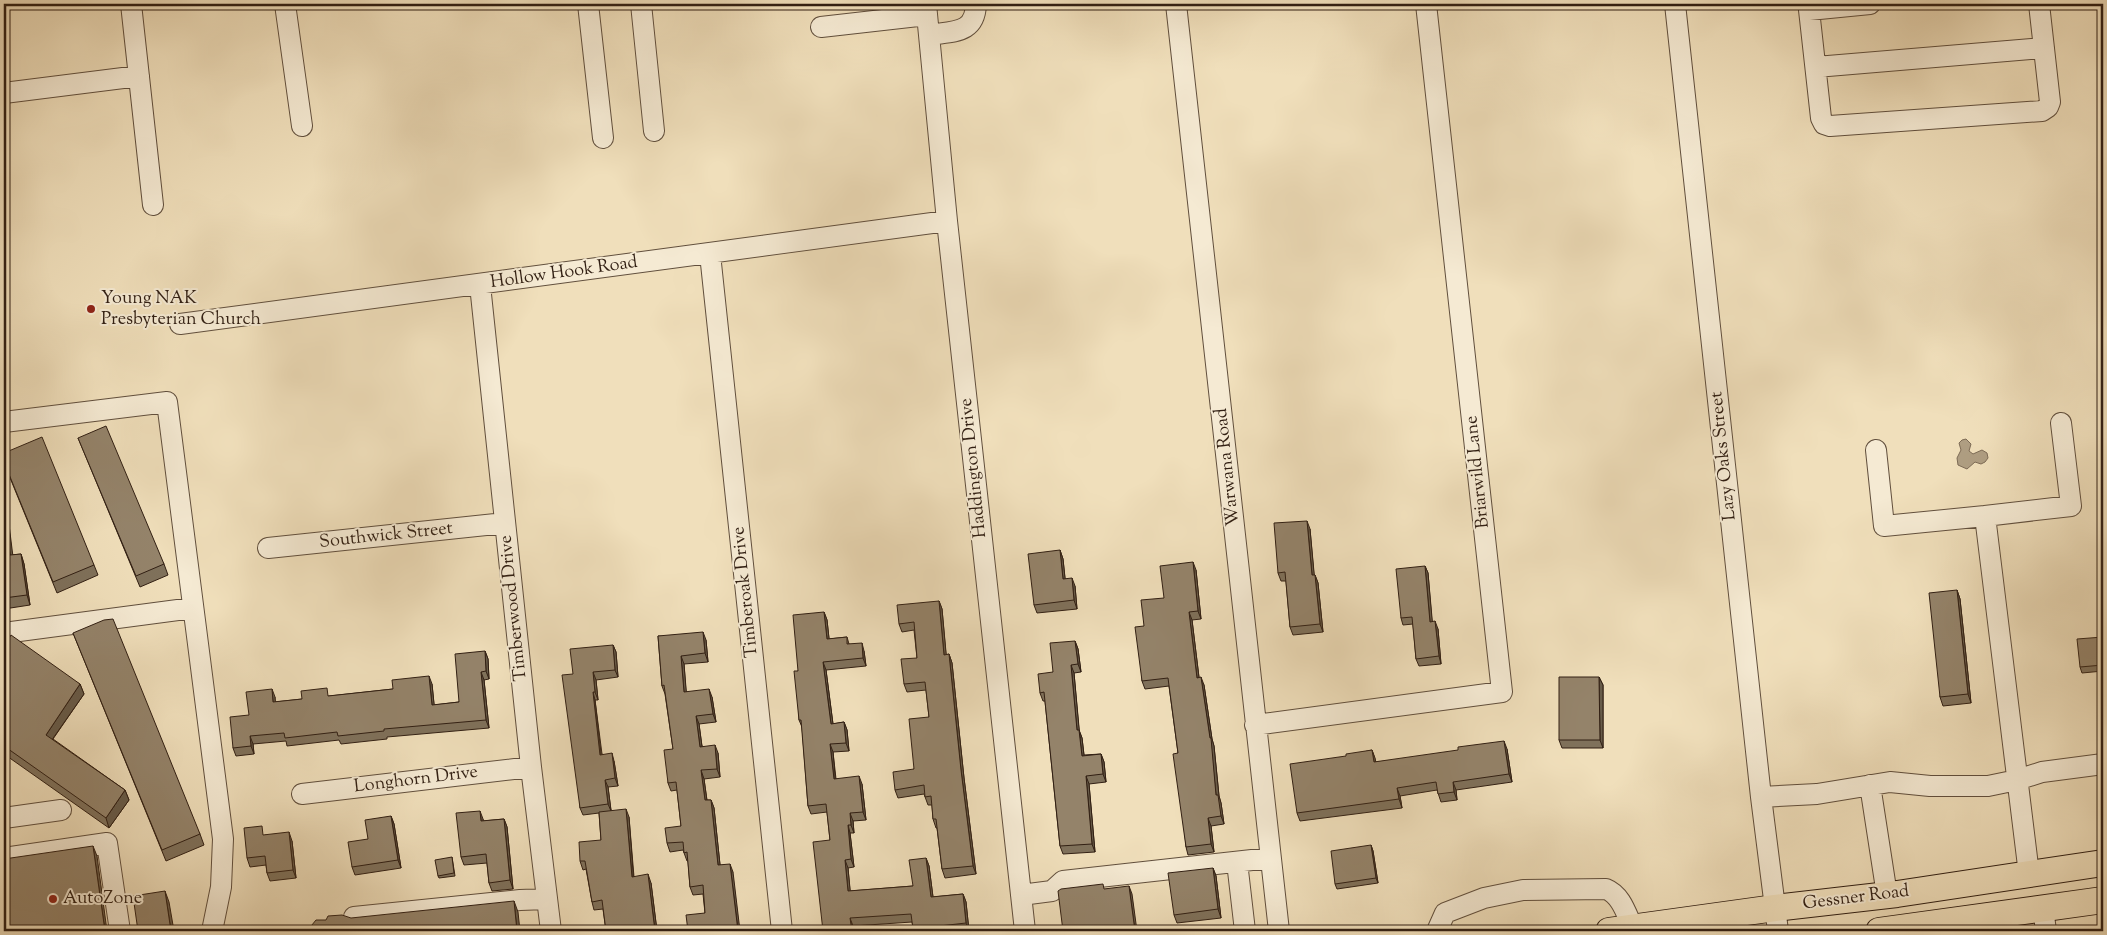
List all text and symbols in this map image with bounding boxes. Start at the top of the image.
street label: Hollow Hook Road [489,250,639,296]
place label: Young NAK Presbyterian Church [101,286,261,333]
marker: Young NAK Presbyterian Church [85,303,97,315]
street label: Lazy Oaks Street [1704,390,1744,522]
street label: Haddington Drive [954,397,994,539]
street label: Warwana Road [1209,407,1247,527]
street label: Briarwild Lane [1459,414,1497,530]
street label: Southwick Street [318,516,454,556]
street label: Timberoak Drive [726,525,766,659]
street label: Timberwood Drive [493,534,535,682]
street label: Longhorn Drive [353,759,479,801]
street label: Gessner Road [1801,879,1911,917]
place label: AutoZone [63,886,142,912]
marker: AutoZone [47,893,59,905]

